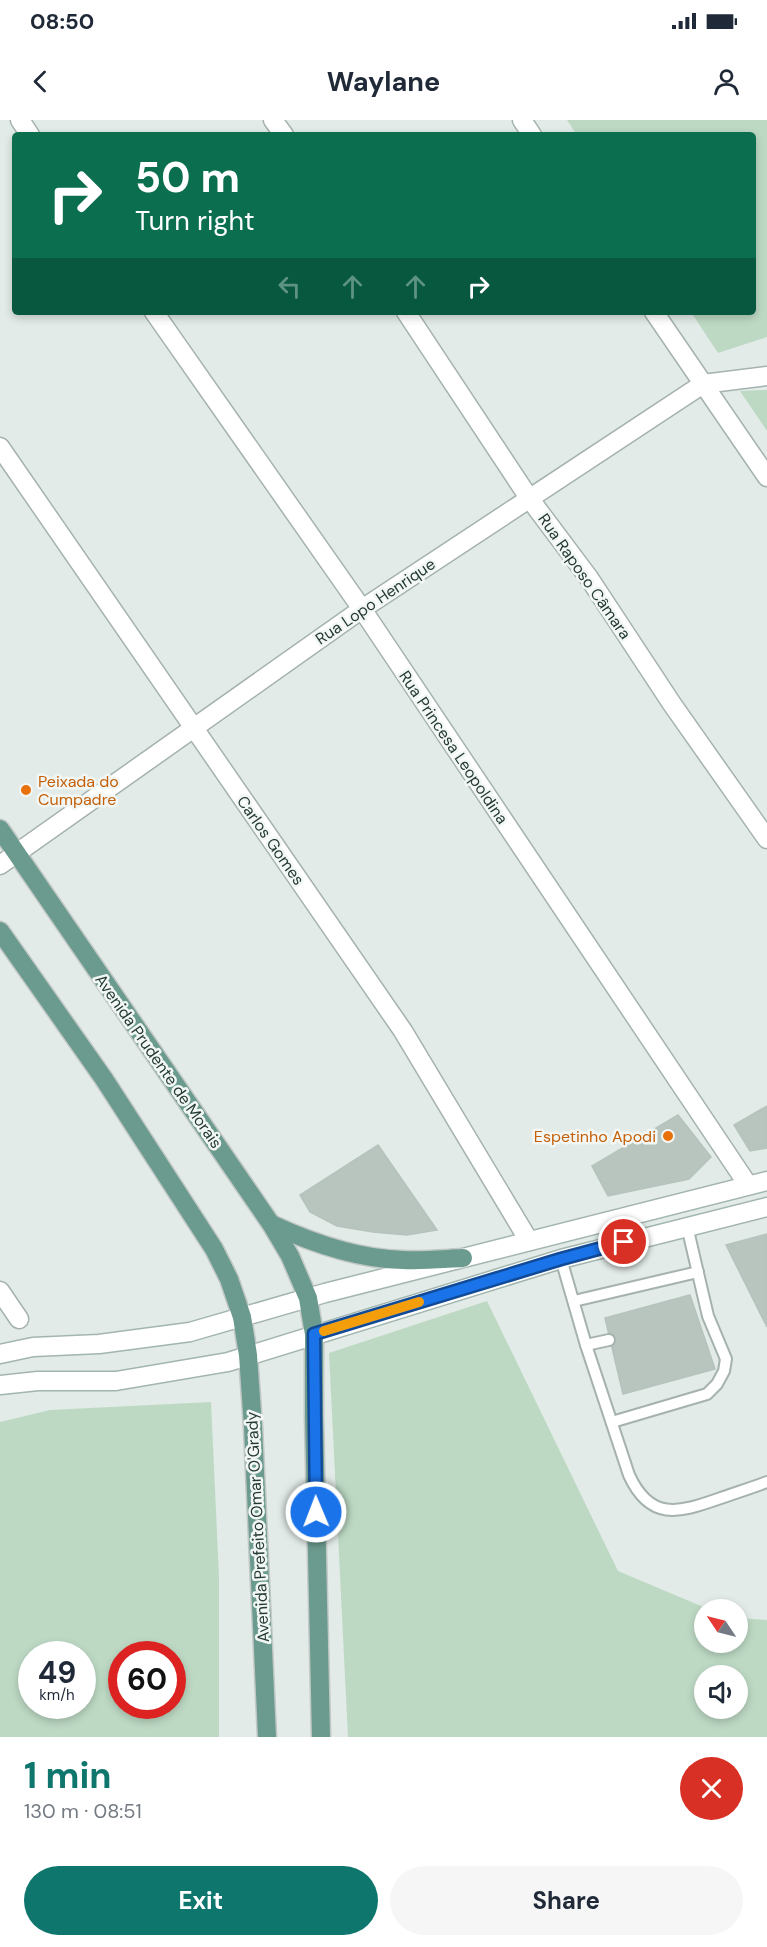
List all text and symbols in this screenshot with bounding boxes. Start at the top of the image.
text: 08:50 [30,7,94,36]
text: Waylane [327,64,440,99]
icon: back [24,65,57,98]
icon: person [710,65,743,98]
text: 50 m [135,150,240,205]
icon: right [36,156,114,234]
text: Turn right [135,203,255,238]
icon: left [273,270,306,303]
icon: ahead [336,270,369,303]
icon: ahead [399,270,432,303]
icon: right [462,270,495,303]
street label: Rua Raposo Câmara [533,509,636,643]
street label: Rua Lopo Henrique [311,554,439,649]
street label: Rua Princesa Leopoldina [394,667,513,828]
place label: Peixada do Cumpadre [38,771,119,810]
marker: Peixada do Cumpadre [19,783,33,797]
street label: Carlos Gomes [232,791,309,889]
street label: Avenida Prudente de Morais [90,970,227,1152]
place label: Espetinho Apodi [534,1126,656,1147]
marker: Espetinho Apodi [661,1129,675,1143]
pin [598,1216,649,1267]
icon: arrive [607,1225,640,1258]
street label: Avenida Prefeito Omar O'Grady [241,1411,274,1643]
position arrow [284,1480,348,1544]
north arrow [694,1599,748,1653]
map controls [694,1599,748,1719]
speed limit sign: 60 [108,1641,186,1719]
text: 49 [38,1653,76,1692]
button: sound [694,1665,748,1719]
text: km/h [39,1685,75,1705]
text: 1 min [24,1752,112,1799]
button: close [680,1757,743,1820]
text: 130 m · 08:51 [24,1798,142,1824]
button: Exit [24,1866,378,1935]
button: Share [390,1866,743,1935]

